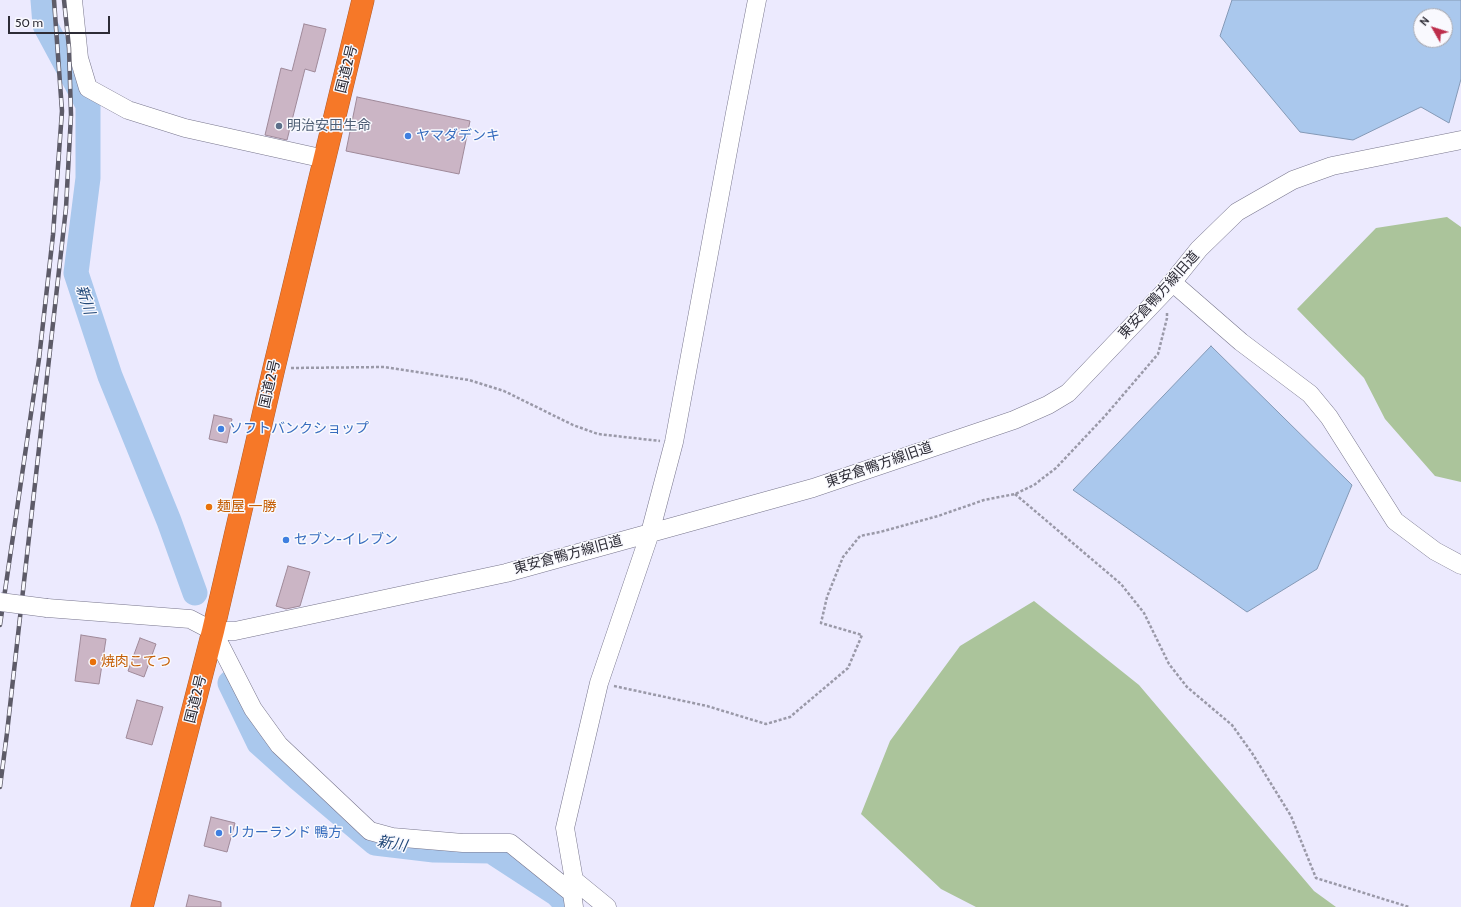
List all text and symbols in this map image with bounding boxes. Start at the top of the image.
scale bar [10,8,112,34]
north arrow [1413,8,1453,48]
text: N [1417,14,1432,29]
text: 50 m [15,15,43,30]
street label: 国道2号 [333,43,361,95]
place label: 明治安田生命 [287,118,371,134]
marker: 明治安田生命 [274,121,284,131]
place label: ヤマダデンキ [416,128,500,144]
marker: ヤマダデンキ [403,131,413,141]
street label: 東安倉鴨方線旧道 [1115,248,1203,342]
water label: 新川 [72,283,98,317]
street label: 国道2号 [256,358,284,410]
place label: ソフトバンクショップ [229,421,369,437]
marker: ソフトバンクショップ [216,424,226,434]
street label: 東安倉鴨方線旧道 [823,439,935,491]
place label: 麺屋 一勝 [217,499,276,515]
marker: 麺屋 一勝 [204,502,214,512]
place label: セブン-イレブン [294,532,398,548]
street label: 東安倉鴨方線旧道 [512,532,624,578]
marker: セブン-イレブン [281,535,291,545]
place label: 焼肉こてつ [101,654,171,670]
marker: 焼肉こてつ [88,657,98,667]
street label: 国道2号 [182,673,210,725]
place label: リカーランド 鴨方 [227,825,342,841]
marker: リカーランド 鴨方 [214,828,224,838]
water label: 新川 [376,833,408,855]

